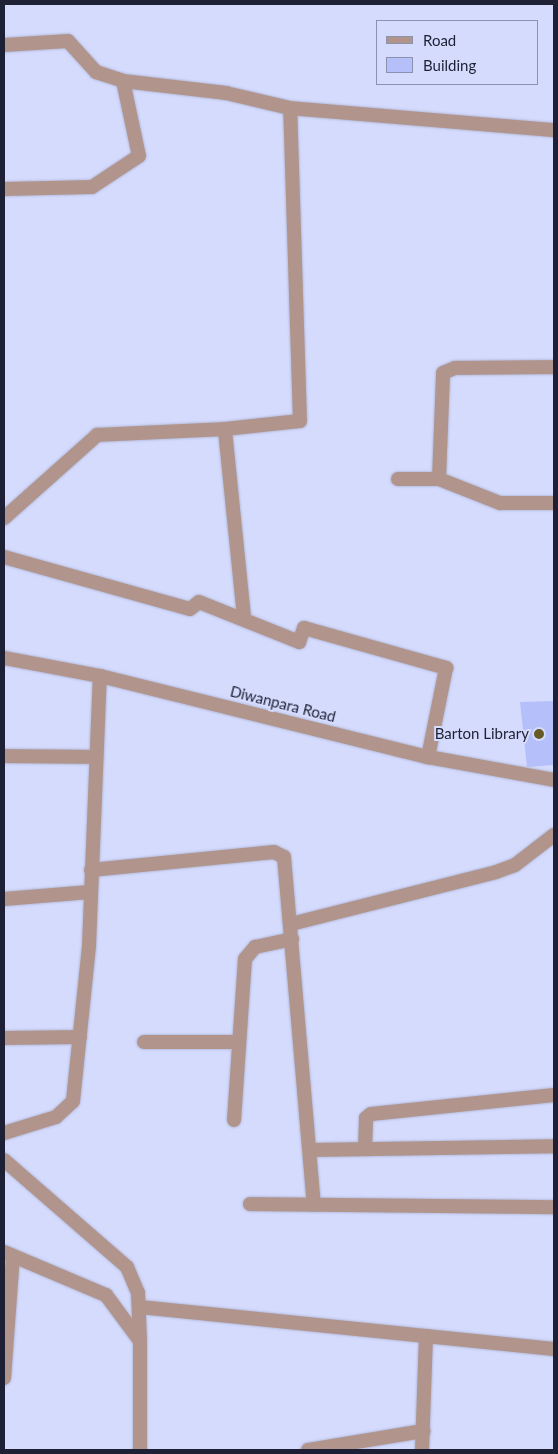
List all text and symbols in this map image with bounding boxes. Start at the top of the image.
legend [376,20,538,85]
text: Road [423,31,456,49]
text: Building [423,56,476,74]
street label: Diwanpara Road [228,682,338,726]
place label: Barton Library [435,725,529,743]
marker: Barton Library [533,728,545,740]

